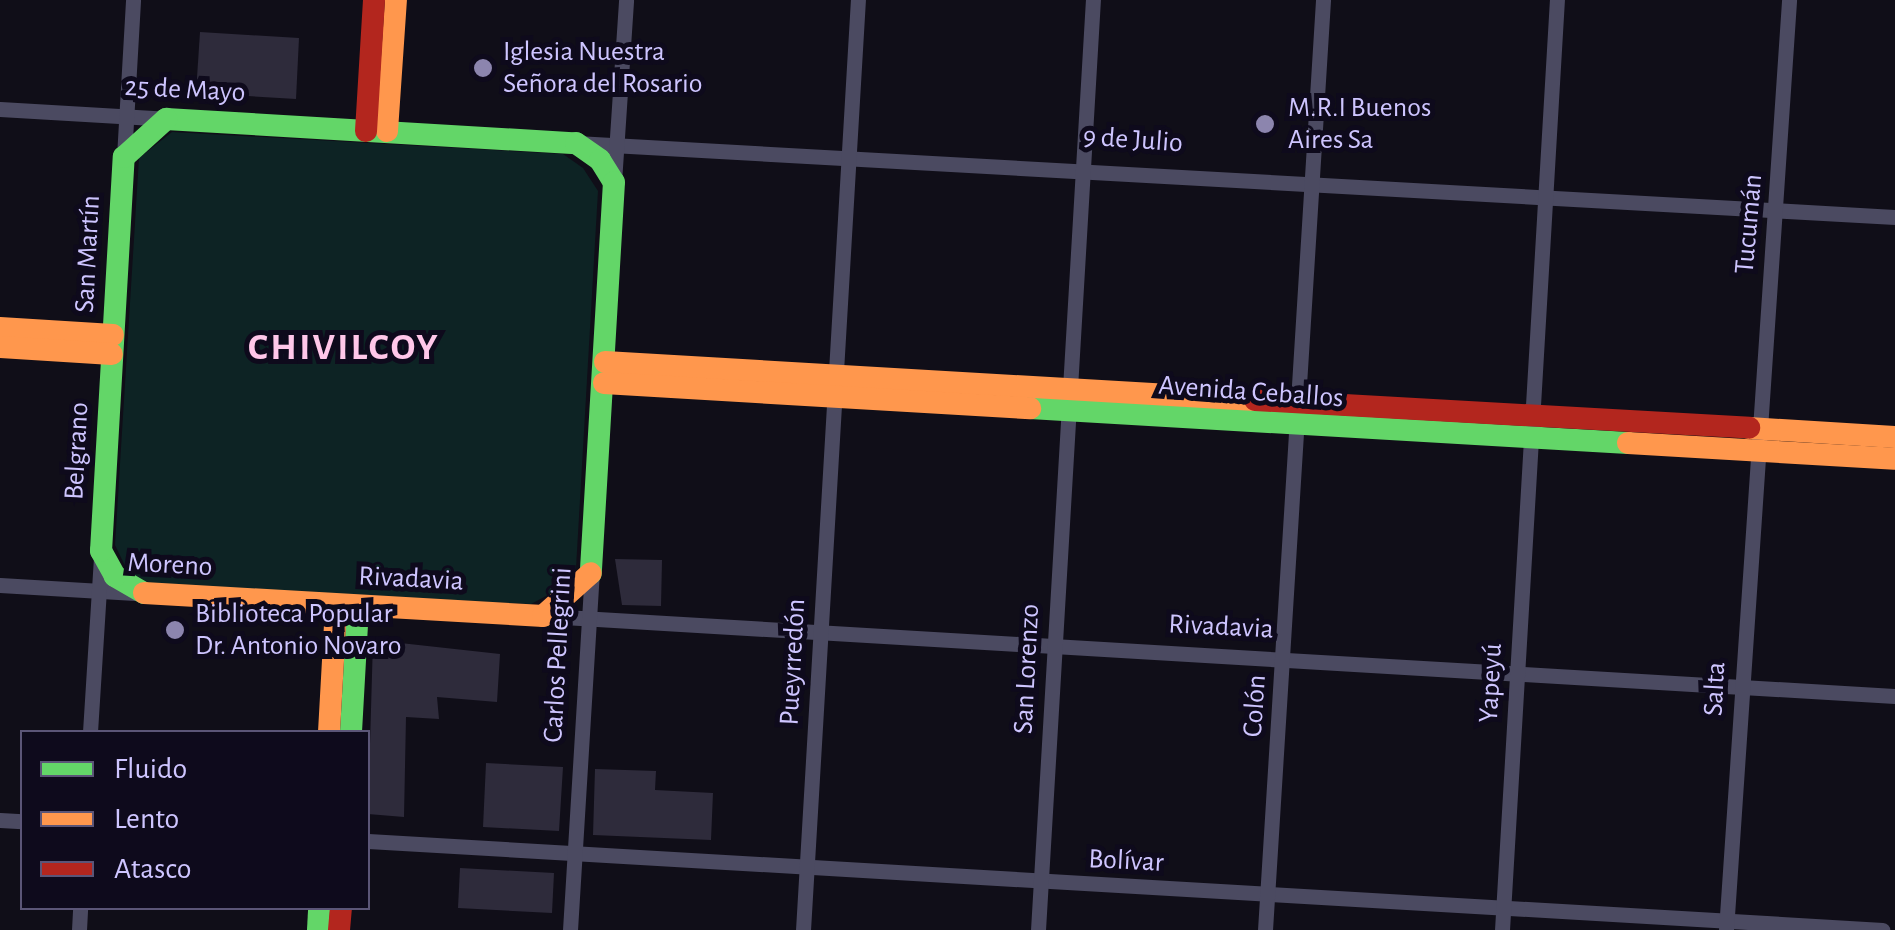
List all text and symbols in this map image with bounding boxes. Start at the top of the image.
place label: Iglesia Nuestra Señora del Rosario [503,35,703,101]
marker: Iglesia Nuestra Señora del Rosario [472,57,494,79]
street label: 25 de Mayo [124,70,246,110]
place label: M.R.I Buenos Aires Sa [1288,91,1431,157]
marker: M.R.I Buenos Aires Sa [1252,111,1278,137]
street label: 9 de Julio [1082,120,1184,160]
street label: Tucumán [1728,173,1770,275]
street label: San Martín [68,194,108,314]
district label: CHIVILCOY [248,326,440,372]
street label: Avenida Ceballos [1157,369,1345,415]
street label: Belgrano [58,401,96,501]
street label: Moreno [127,546,213,584]
street label: Rivadavia [358,559,464,599]
street label: Carlos Pellegrini [537,567,579,743]
place label: Biblioteca Popular Dr. Antonio Novaro [195,597,401,663]
street label: Pueyrredón [773,598,813,726]
street label: San Lorenzo [1007,603,1047,735]
street label: Rivadavia [1168,607,1274,647]
marker: Biblioteca Popular Dr. Antonio Novaro [164,619,186,641]
street label: Yapeyú [1472,643,1510,723]
street label: Salta [1697,661,1733,717]
street label: Colón [1236,674,1274,738]
legend [20,730,370,910]
text: Fluido [114,754,187,784]
text: Lento [114,804,179,834]
street label: Bolívar [1088,842,1164,880]
text: Atasco [114,854,192,884]

